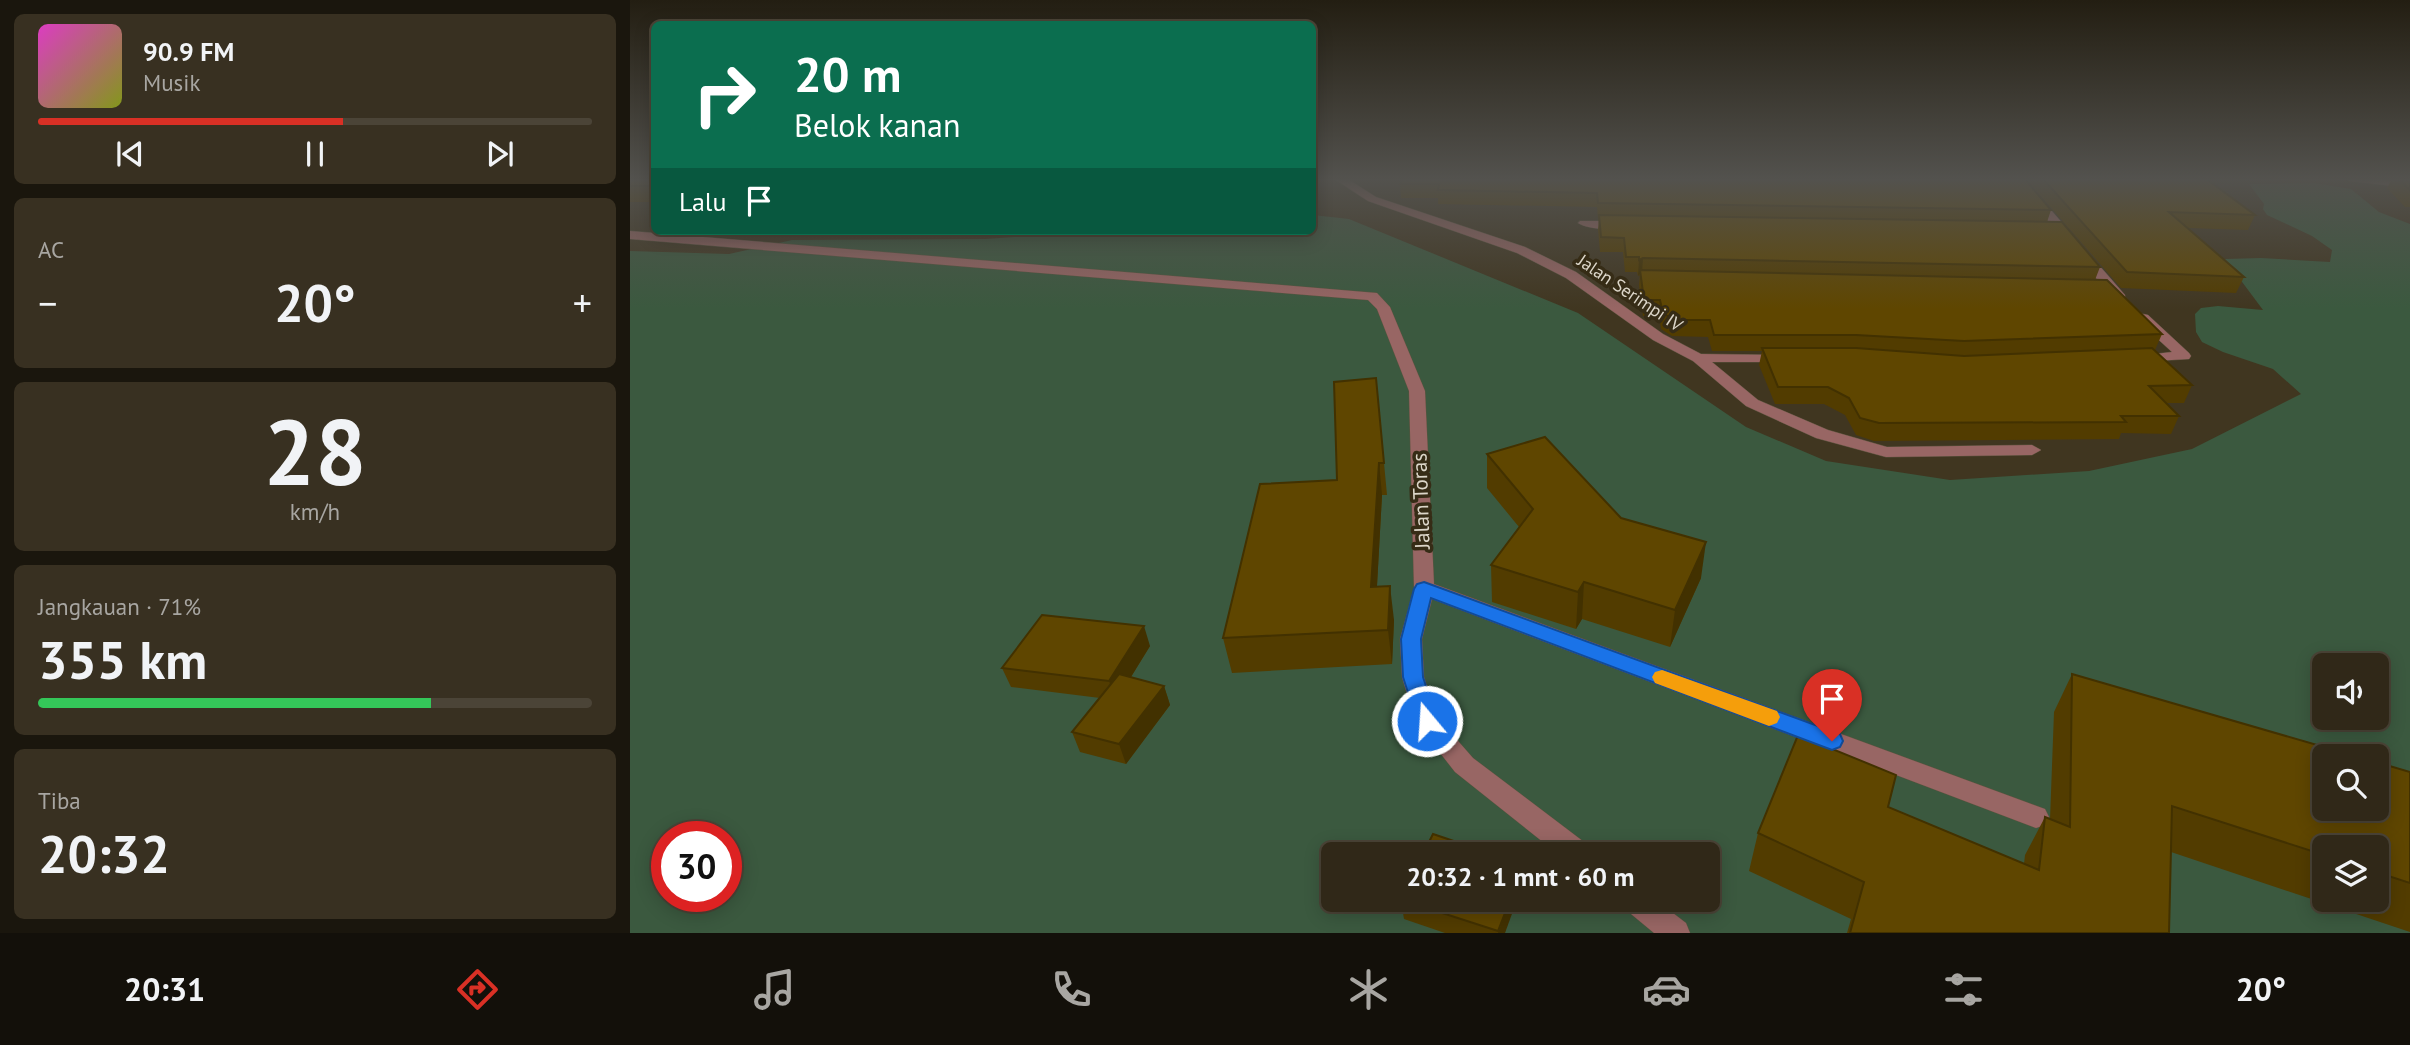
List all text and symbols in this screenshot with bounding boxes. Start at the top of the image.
text: 90.9 FM [143,35,234,68]
text: 20 m [794,42,901,106]
icon: right [679,49,770,140]
text: Musik [143,68,200,97]
text: Belok kanan [794,104,960,146]
icon: previous [111,135,149,173]
icon: pause [296,135,334,173]
icon: next [481,135,519,173]
icon: arrive [740,182,778,220]
text: Lalu [679,185,726,218]
text: AC [38,235,64,264]
street label: Jalan Serimpi IV [1572,248,1688,337]
text: 20° [274,269,356,336]
text: − [38,278,57,327]
text: + [573,278,592,327]
text: 28 [263,392,367,510]
street label: Jalan Toras [1405,453,1436,551]
text: km/h [290,497,340,526]
text: Jangkauan · 71% [38,592,201,621]
text: 355 km [38,626,207,693]
map controls [2312,653,2389,912]
button: sound [2312,653,2389,730]
pin [1802,669,1862,741]
icon: arrive [1813,680,1851,718]
position arrow [1390,684,1464,758]
button: search [2312,744,2389,821]
text: Tiba [38,786,81,815]
text: 20:32 [38,820,170,887]
speed limit sign: 30 [651,821,742,912]
button: layers [2312,835,2389,912]
text: 20:32 · 1 mnt · 60 m [1407,860,1634,893]
icon: directions [453,965,502,1014]
icon: music [750,965,799,1014]
icon: phone [1047,965,1096,1014]
icon: climate [1344,965,1393,1014]
icon: car [1642,965,1691,1014]
icon: filters [1939,965,1988,1014]
text: 20:31 [124,968,205,1010]
text: 20° [2236,968,2286,1010]

